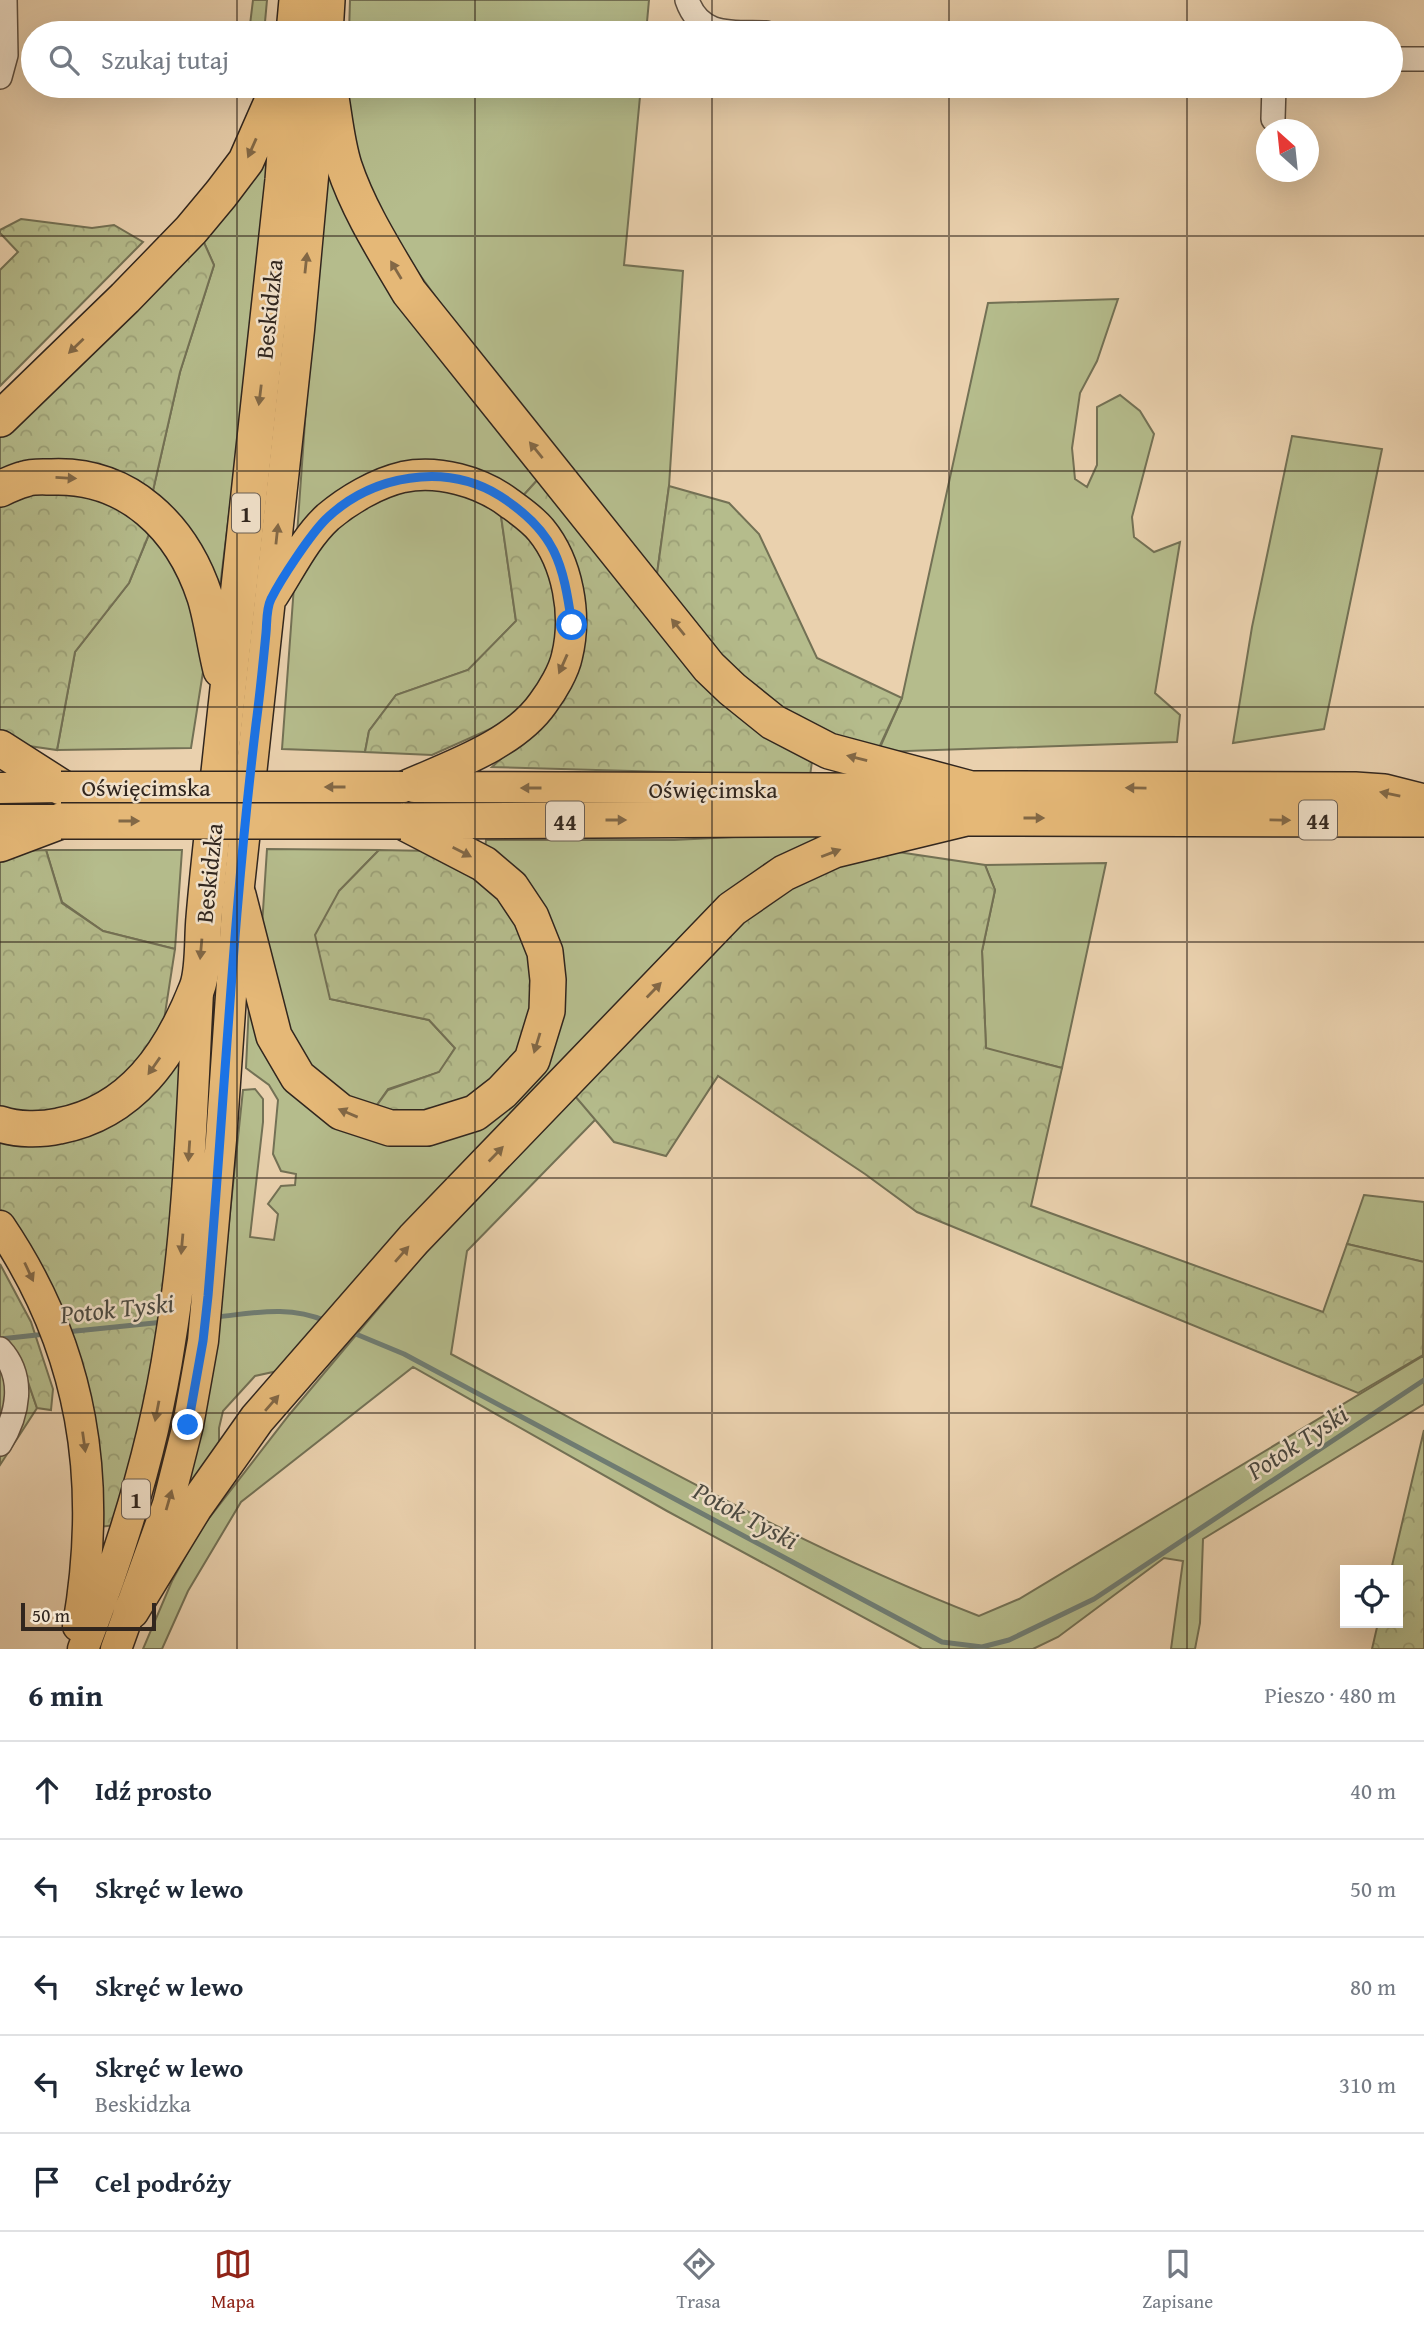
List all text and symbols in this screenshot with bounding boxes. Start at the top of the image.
search box [21,21,1403,98]
text: Szukaj tutaj [101,40,229,79]
icon: search [45,41,83,79]
north arrow [1256,119,1319,182]
one-way arrow [246,138,258,158]
one-way arrow [301,251,312,273]
street label: Beskidzka [246,257,292,361]
one-way arrow [390,261,403,280]
one-way arrow [68,337,85,354]
one-way arrow [254,384,265,406]
one-way arrow [528,441,543,459]
one-way arrow [55,472,77,483]
road number: 1 [232,494,260,533]
one-way arrow [271,523,282,545]
route start [556,609,587,640]
one-way arrow [670,619,685,637]
one-way arrow [557,654,569,674]
one-way arrow [846,752,868,763]
street label: Oświęcimska [81,770,211,805]
street label: Oświęcimska [648,772,778,807]
one-way arrow [323,781,345,793]
one-way arrow [519,782,541,794]
one-way arrow [1124,782,1146,794]
one-way arrow [1379,788,1401,799]
road number: 44 [1299,800,1337,840]
road number: 44 [546,802,584,841]
one-way arrow [1024,812,1046,824]
one-way arrow [605,814,627,826]
one-way arrow [1269,814,1291,825]
one-way arrow [118,815,140,827]
street label: Beskidzka [186,821,232,925]
one-way arrow [452,846,472,858]
one-way arrow [821,847,842,858]
one-way arrow [195,938,206,960]
one-way arrow [645,982,662,999]
one-way arrow [532,1033,542,1054]
one-way arrow [147,1057,161,1075]
one-way arrow [337,1108,358,1119]
one-way arrow [183,1140,194,1162]
one-way arrow [487,1146,504,1163]
one-way arrow [176,1233,187,1255]
one-way arrow [394,1245,409,1262]
one-way arrow [24,1262,35,1283]
water label: Potok Tyski [57,1283,176,1333]
one-way arrow [264,1394,280,1412]
water label: Potok Tyski [1238,1394,1356,1490]
one-way arrow [151,1400,162,1422]
route end [172,1409,203,1440]
one-way arrow [79,1432,90,1454]
water label: Potok Tyski [686,1471,806,1559]
road number: 1 [122,1480,150,1518]
one-way arrow [164,1489,174,1510]
map controls [1340,1565,1403,1628]
button: locate [1340,1565,1403,1628]
scale bar [21,1600,156,1632]
text: 50 m [32,1601,70,1629]
text: 6 min [28,1673,103,1717]
text: Pieszo · 480 m [1264,1678,1396,1711]
icon: ahead [28,1771,66,1809]
text: Idź prosto [95,1771,212,1810]
text: 40 m [1350,1774,1396,1807]
icon: left [28,1869,66,1907]
text: Skręć w lewo [95,1869,243,1908]
text: 50 m [1350,1872,1396,1905]
icon: left [28,1967,66,2005]
text: Skręć w lewo [95,1967,243,2006]
text: 80 m [1350,1970,1396,2003]
text: Skręć w lewo [95,2048,243,2087]
icon: left [28,2065,66,2103]
text: 310 m [1339,2068,1396,2101]
text: Beskidzka [95,2087,191,2120]
icon: arrive [28,2163,66,2201]
text: Cel podróży [95,2163,231,2202]
tab: Mapa [211,2245,255,2315]
tab: Trasa [677,2245,720,2315]
tab: Zapisane [1142,2245,1213,2315]

